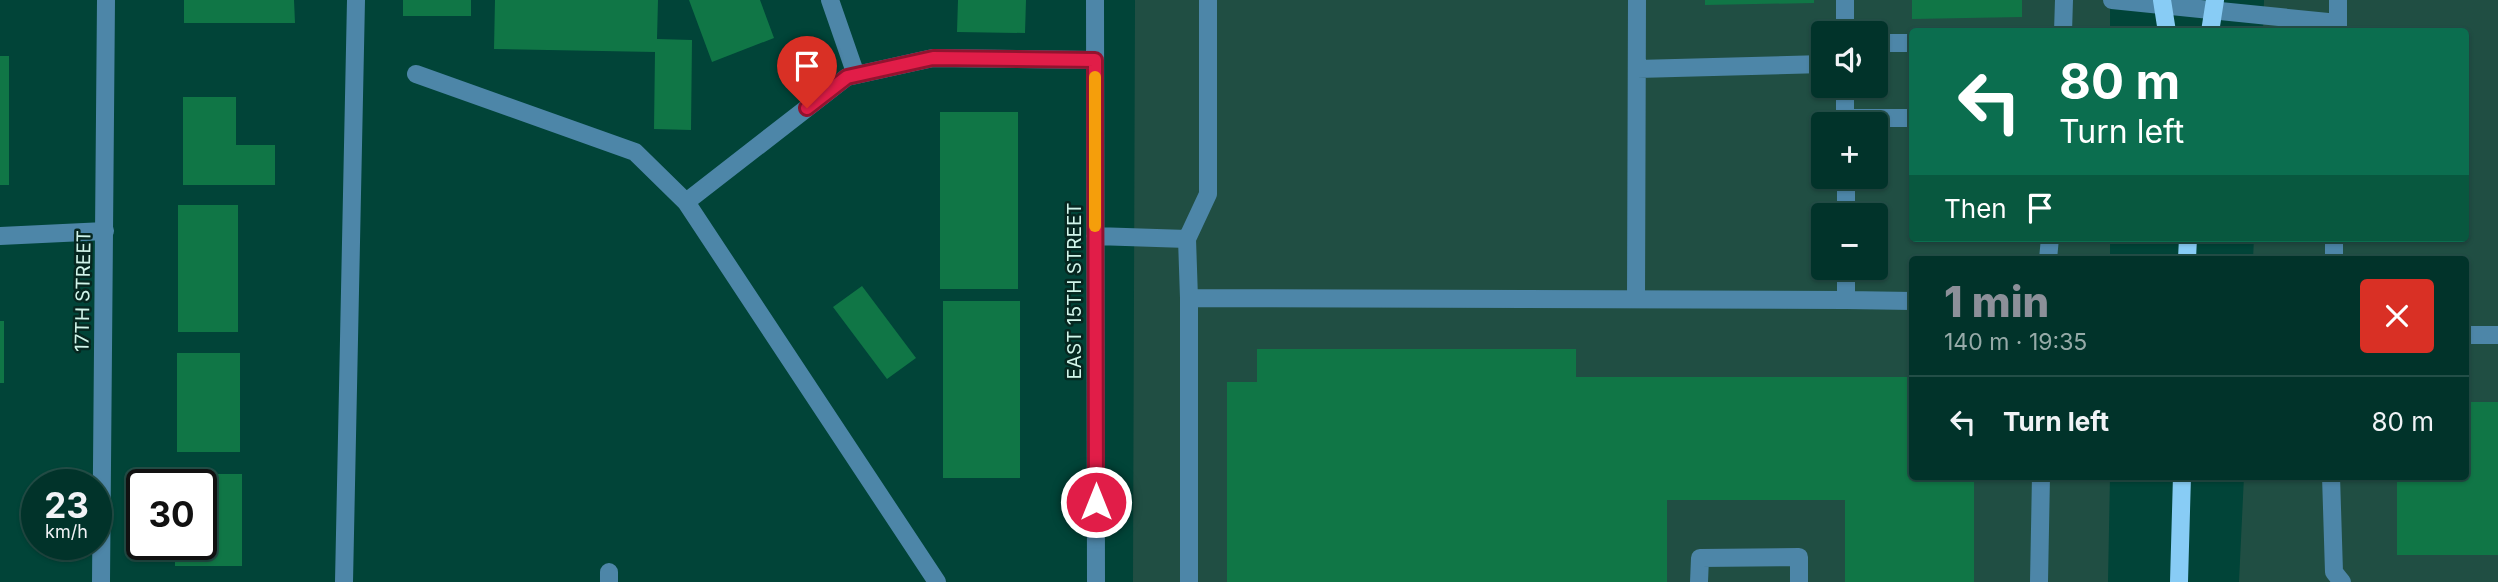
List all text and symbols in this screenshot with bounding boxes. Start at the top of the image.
map controls [1811,21,1888,280]
button: sound [1811,21,1888,98]
pin [777,36,837,108]
icon: arrive [788,47,826,85]
text: 80 m [2059,52,2180,111]
icon: left [1944,56,2035,147]
button: + [1811,112,1888,189]
text: Turn left [2059,112,2184,151]
icon: arrive [2021,189,2059,227]
text: Then [1944,193,2007,224]
street label: EAST 15TH STREET [1063,202,1086,380]
button: − [1811,203,1888,280]
street label: 17TH STREET [70,230,96,352]
text: 1 min [1944,276,2049,327]
button: close [2360,279,2434,353]
text: 140 m · 19:35 [1944,328,2087,356]
icon: left [1944,403,1982,441]
text: Turn left [2003,406,2109,437]
text: 80 m [2371,406,2434,437]
position arrow [1059,465,1133,539]
speed limit sign: 30 [126,469,217,560]
text: 23 [44,484,89,526]
text: km/h [45,521,88,542]

